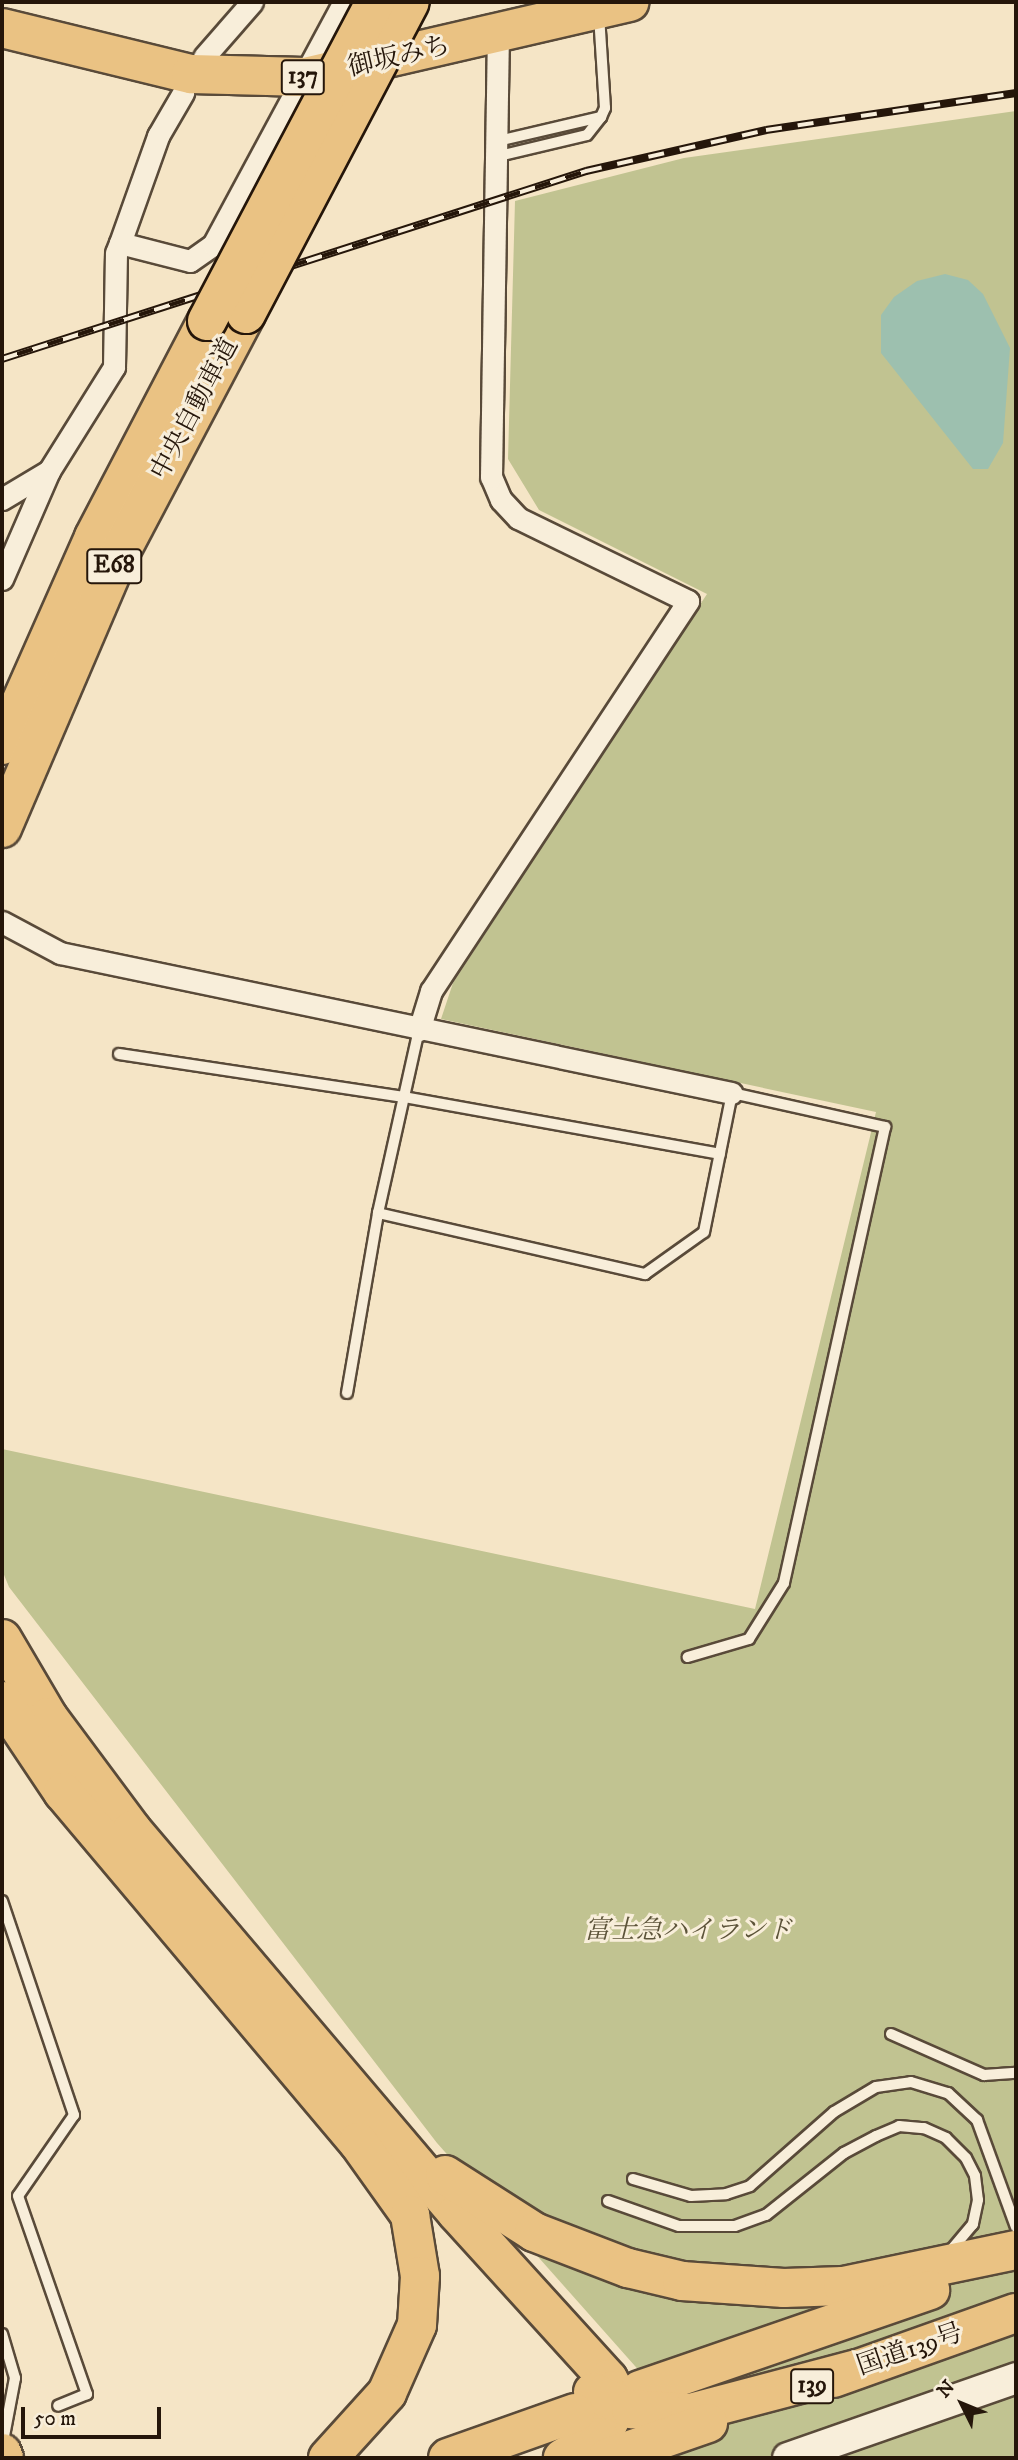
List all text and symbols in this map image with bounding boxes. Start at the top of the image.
street label: 御坂みち [345,30,453,84]
road number: 137 [280,56,326,98]
street label: 中央自動車道 [145,333,245,485]
road number: E68 [86,546,142,586]
park label: 富士急ハイランド [584,1915,792,1947]
street label: 国道139号 [853,2317,967,2383]
road number: 139 [789,2365,835,2406]
north arrow [927,2369,997,2439]
text: N [933,2376,960,2403]
scale bar [24,2394,164,2438]
text: 50 m [34,2406,76,2432]

